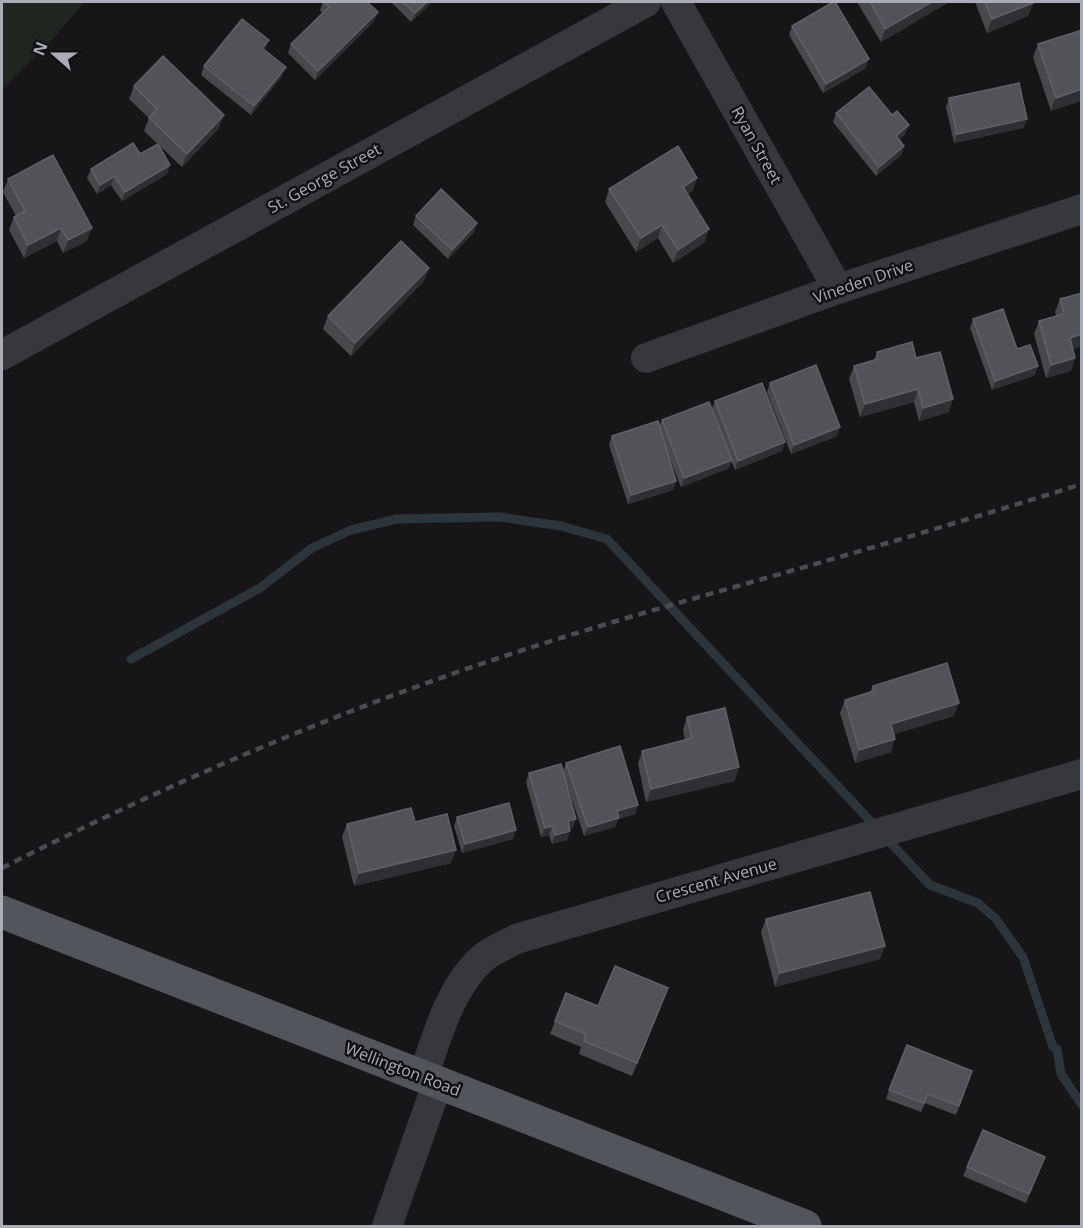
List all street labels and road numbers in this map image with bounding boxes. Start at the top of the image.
street label: Ryan Street [727,102,787,188]
street label: St. George Street [264,138,385,218]
street label: Vineden Drive [810,254,916,308]
street label: Crescent Avenue [653,852,779,908]
street label: Wellington Road [342,1037,464,1101]

